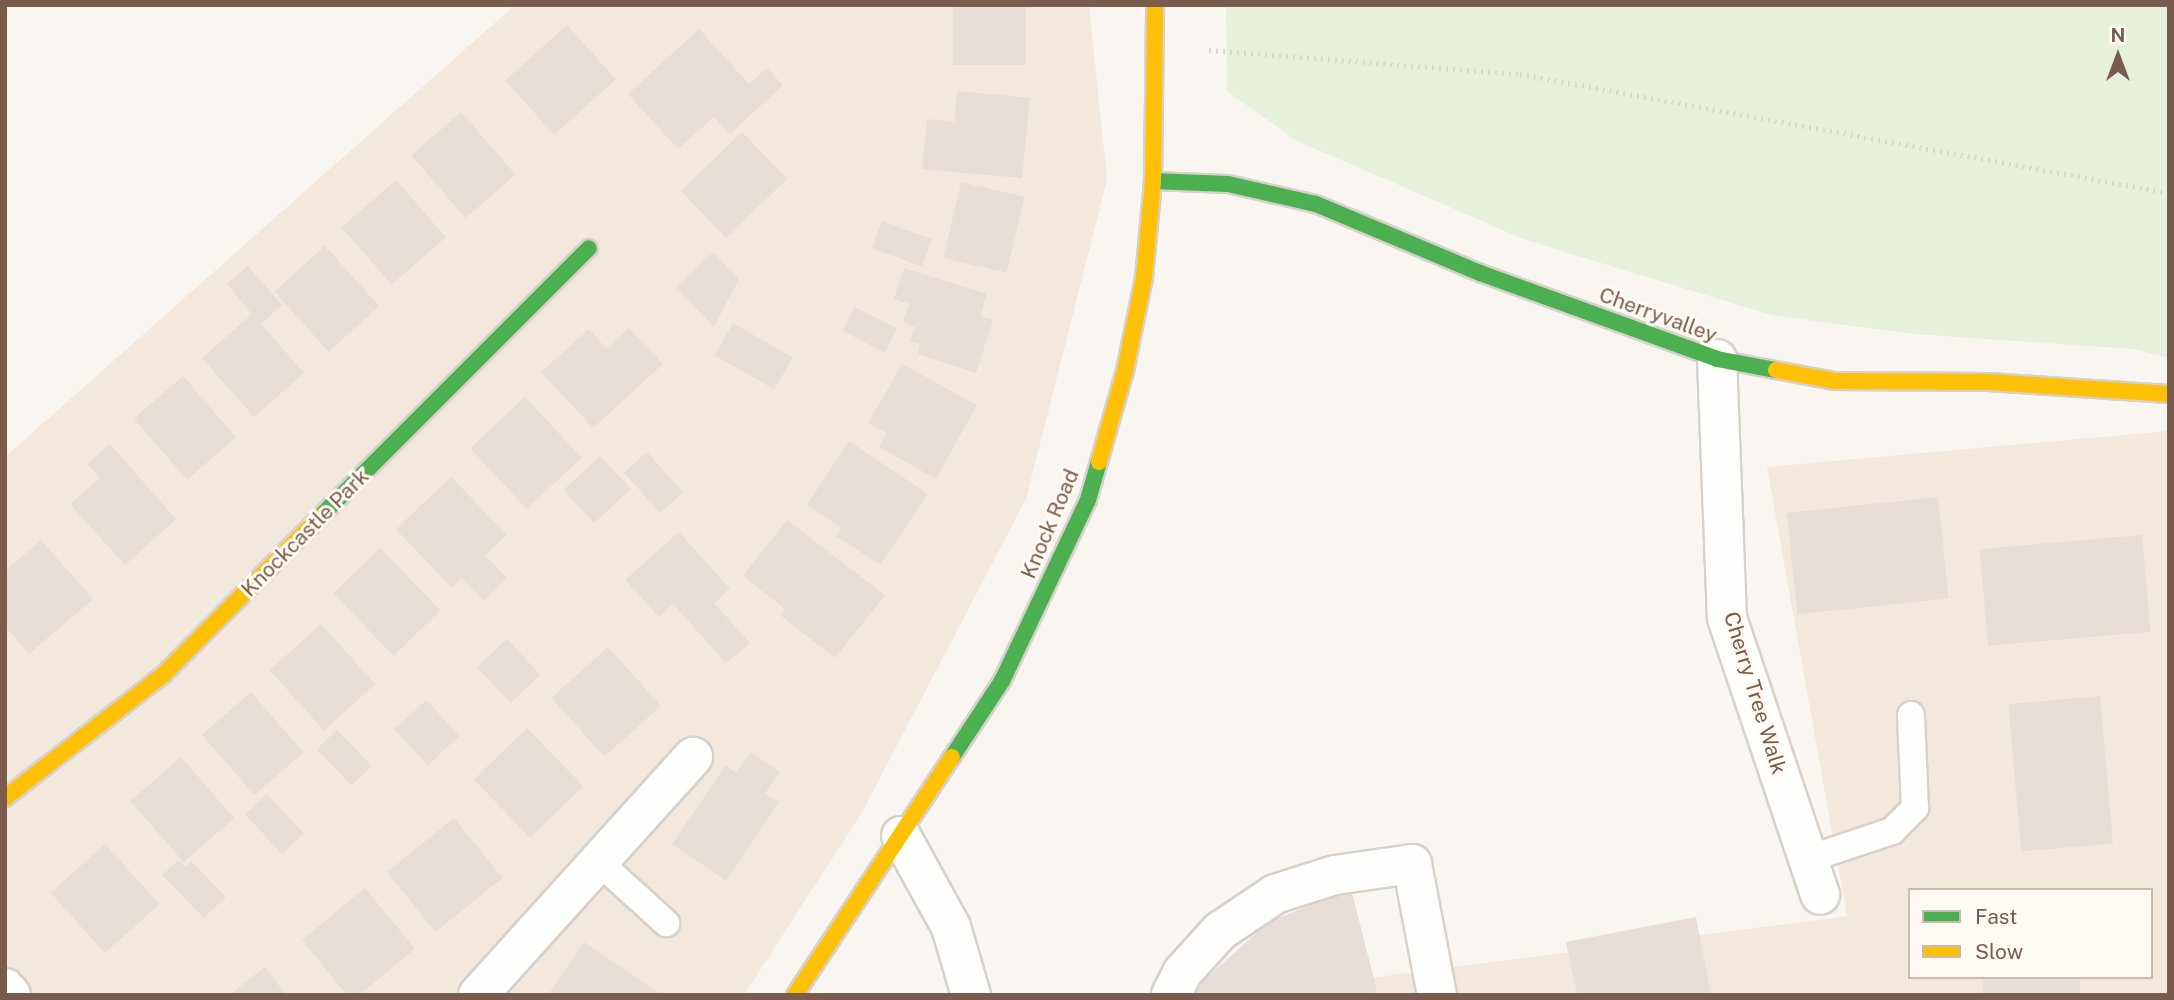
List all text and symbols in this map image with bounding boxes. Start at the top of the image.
north arrow [2083,21,2153,91]
text: N [2111,24,2125,46]
street label: Cherryvalley [1596,282,1720,348]
street label: Knockcastle Park [236,464,374,602]
street label: Knock Road [1016,466,1084,582]
street label: Cherry Tree Walk [1718,609,1792,777]
legend [1908,888,2153,979]
text: Fast [1975,904,2017,929]
text: Slow [1975,939,2023,964]

